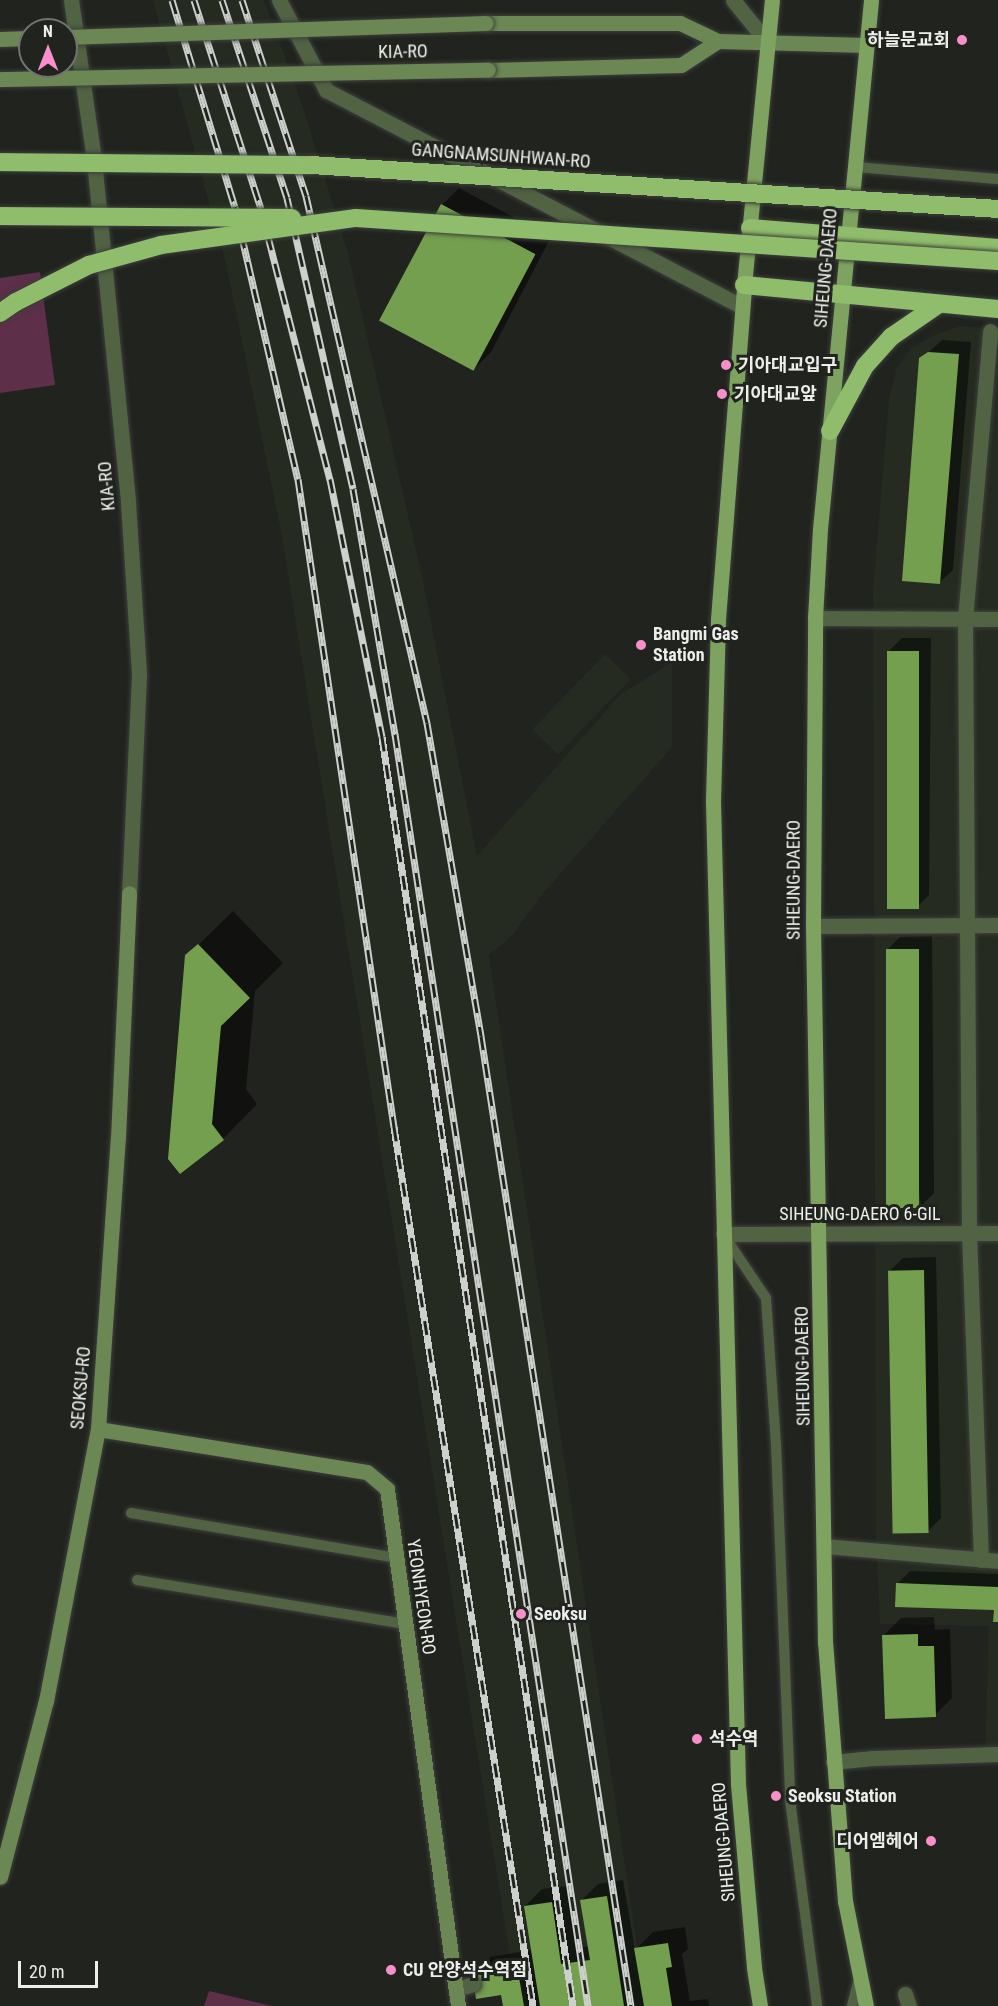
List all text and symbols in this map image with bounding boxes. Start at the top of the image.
north arrow [18,18,78,78]
text: N [43,22,53,41]
place label: 하늘문교회 [867,29,950,51]
marker: 하늘문교회 [955,33,969,47]
street label: KIA-RO [378,41,428,63]
street label: GANGNAMSUNHWAN-RO [411,139,591,173]
street label: SIHEUNG-DAERO [810,207,842,329]
place label: 기아대교입구 [738,354,837,376]
marker: 기아대교입구 [719,358,733,372]
place label: 기아대교앞 [734,383,817,405]
marker: 기아대교앞 [715,387,729,401]
street label: KIA-RO [94,460,120,512]
place label: Bangmi Gas Station [653,624,739,666]
marker: Bangmi Gas Station [634,638,648,652]
street label: SIHEUNG-DAERO [783,820,805,940]
street label: SIHEUNG-DAERO 6-GIL [779,1203,941,1225]
street label: SIHEUNG-DAERO [791,1306,815,1426]
street label: SEOKSU-RO [67,1346,95,1430]
street label: YEONHYEON-RO [402,1538,440,1656]
place label: Seoksu [534,1603,587,1625]
marker: Seoksu [512,1605,530,1623]
place label: 석수역 [709,1728,759,1750]
marker: 석수역 [690,1732,704,1746]
street label: SIHEUNG-DAERO [708,1781,740,1903]
place label: Seoksu Station [788,1785,897,1807]
marker: Seoksu Station [769,1789,783,1803]
place label: 디어엠헤어 [836,1830,919,1852]
marker: 디어엠헤어 [924,1834,938,1848]
scale bar [21,1949,100,1987]
place label: CU 안양석수역점 [403,1959,527,1981]
text: 20 m [29,1961,64,1982]
marker: CU 안양석수역점 [384,1963,398,1977]

